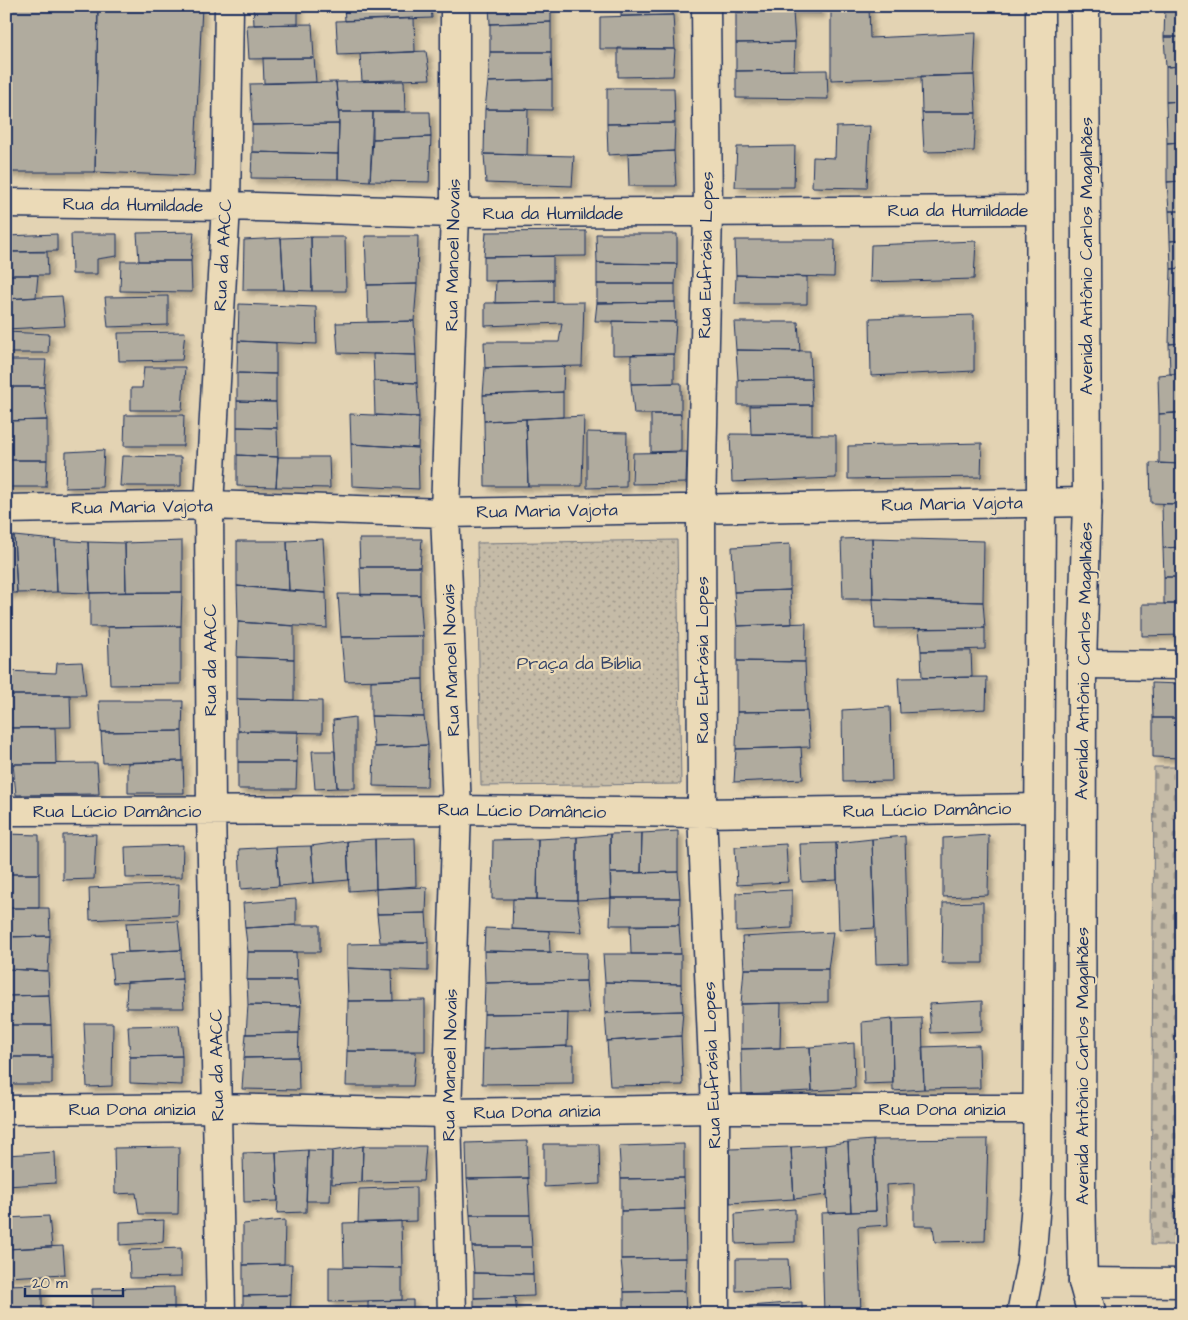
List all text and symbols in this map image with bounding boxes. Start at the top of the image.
street label: Avenida Antônio Carlos Magalhães [1074,117,1100,395]
street label: Rua Eufrásia Lopes [692,171,720,339]
street label: Rua Manoel Novais [439,178,467,332]
street label: Rua da Humildade [62,191,204,219]
street label: Rua da AACC [208,198,238,312]
street label: Rua da Humildade [888,198,1029,223]
street label: Rua da Humildade [483,201,624,226]
street label: Rua Maria Vajota [881,490,1023,518]
street label: Rua Maria Vajota [71,493,213,521]
street label: Rua Maria Vajota [476,497,618,525]
street label: Avenida Antônio Carlos Magalhães [1069,522,1100,800]
street label: Rua Eufrásia Lopes [690,576,715,744]
street label: Rua Manoel Novais [436,583,466,737]
street label: Rua da AACC [198,604,223,716]
park label: Praça da Bíblia [517,651,641,676]
street label: Rua Lúcio Damâncio [842,796,1012,824]
street label: Rua Lúcio Damâncio [437,797,607,825]
street label: Rua Lúcio Damâncio [33,799,201,824]
street label: Avenida Antônio Carlos Magalhães [1070,927,1096,1205]
street label: Rua Eufrásia Lopes [697,981,727,1149]
street label: Rua Manoel Novais [436,988,464,1142]
street label: Rua da AACC [204,1008,230,1121]
street label: Rua Dona anizia [68,1097,196,1122]
street label: Rua Dona anizia [878,1097,1006,1122]
street label: Rua Dona anizia [473,1098,601,1126]
scale bar [25,1265,122,1297]
text: 20 m [32,1273,68,1294]

